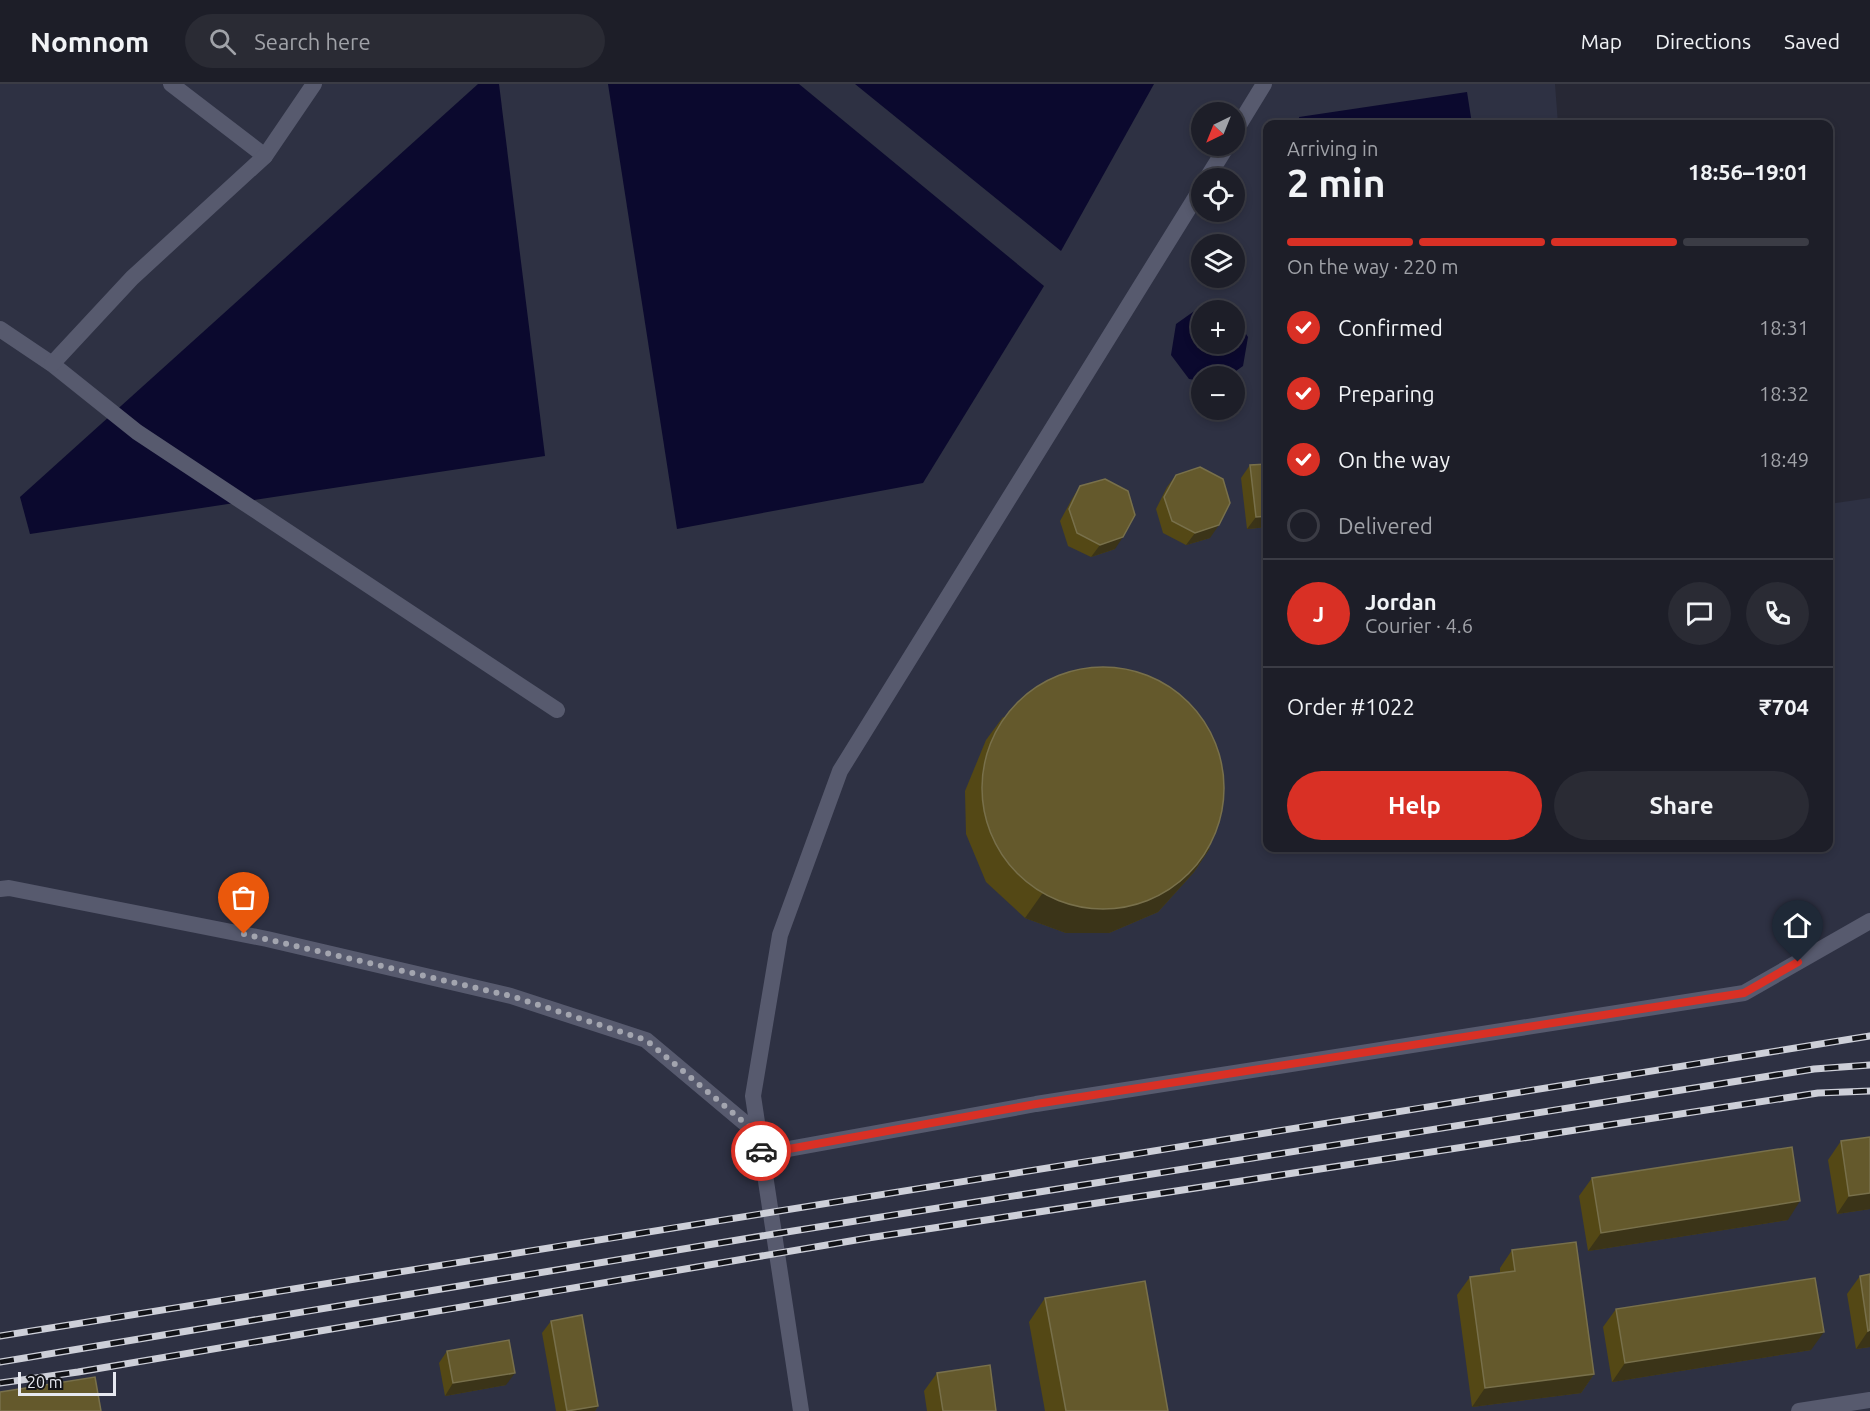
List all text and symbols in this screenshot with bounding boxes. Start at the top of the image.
search box [185,14,605,68]
icon: search [206,25,239,58]
text: Nomnom [30,26,149,57]
text: Search here [254,29,371,54]
text: Map [1581,29,1622,53]
text: Directions [1655,29,1751,53]
text: Saved [1784,29,1840,53]
north arrow [1191,102,1245,156]
map controls [1191,102,1245,420]
text: Arriving in [1287,137,1378,160]
text: 18:56–19:01 [1688,159,1809,184]
text: 2 min [1287,161,1386,204]
button: locate [1191,168,1245,222]
button: layers [1191,234,1245,288]
text: On the way · 220 m [1287,255,1459,278]
button: + [1191,300,1245,354]
icon: check [1287,311,1320,344]
text: Confirmed [1338,315,1443,340]
text: 18:31 [1759,316,1809,339]
button: − [1191,366,1245,420]
icon: check [1287,377,1320,410]
text: Preparing [1338,381,1435,406]
text: 18:32 [1759,382,1809,405]
icon: check [1287,443,1320,476]
text: On the way [1338,447,1450,472]
text: 18:49 [1759,448,1809,471]
text: Delivered [1338,513,1433,538]
button: chat [1668,582,1731,645]
button: phone [1746,582,1809,645]
text: Jordan [1365,589,1437,614]
text: J [1313,601,1324,626]
text: Courier · 4.6 [1365,614,1473,637]
text: Order #1022 [1287,694,1415,719]
text: ₹704 [1759,694,1809,719]
button: Help [1287,771,1542,840]
button: Share [1554,771,1809,840]
pin [218,872,269,934]
icon: bag [227,881,260,914]
pin [1772,900,1823,962]
icon: home [1781,909,1814,942]
courier [731,1121,791,1181]
icon: car [745,1135,778,1168]
scale bar [18,1369,116,1396]
text: 20 m [27,1373,63,1391]

